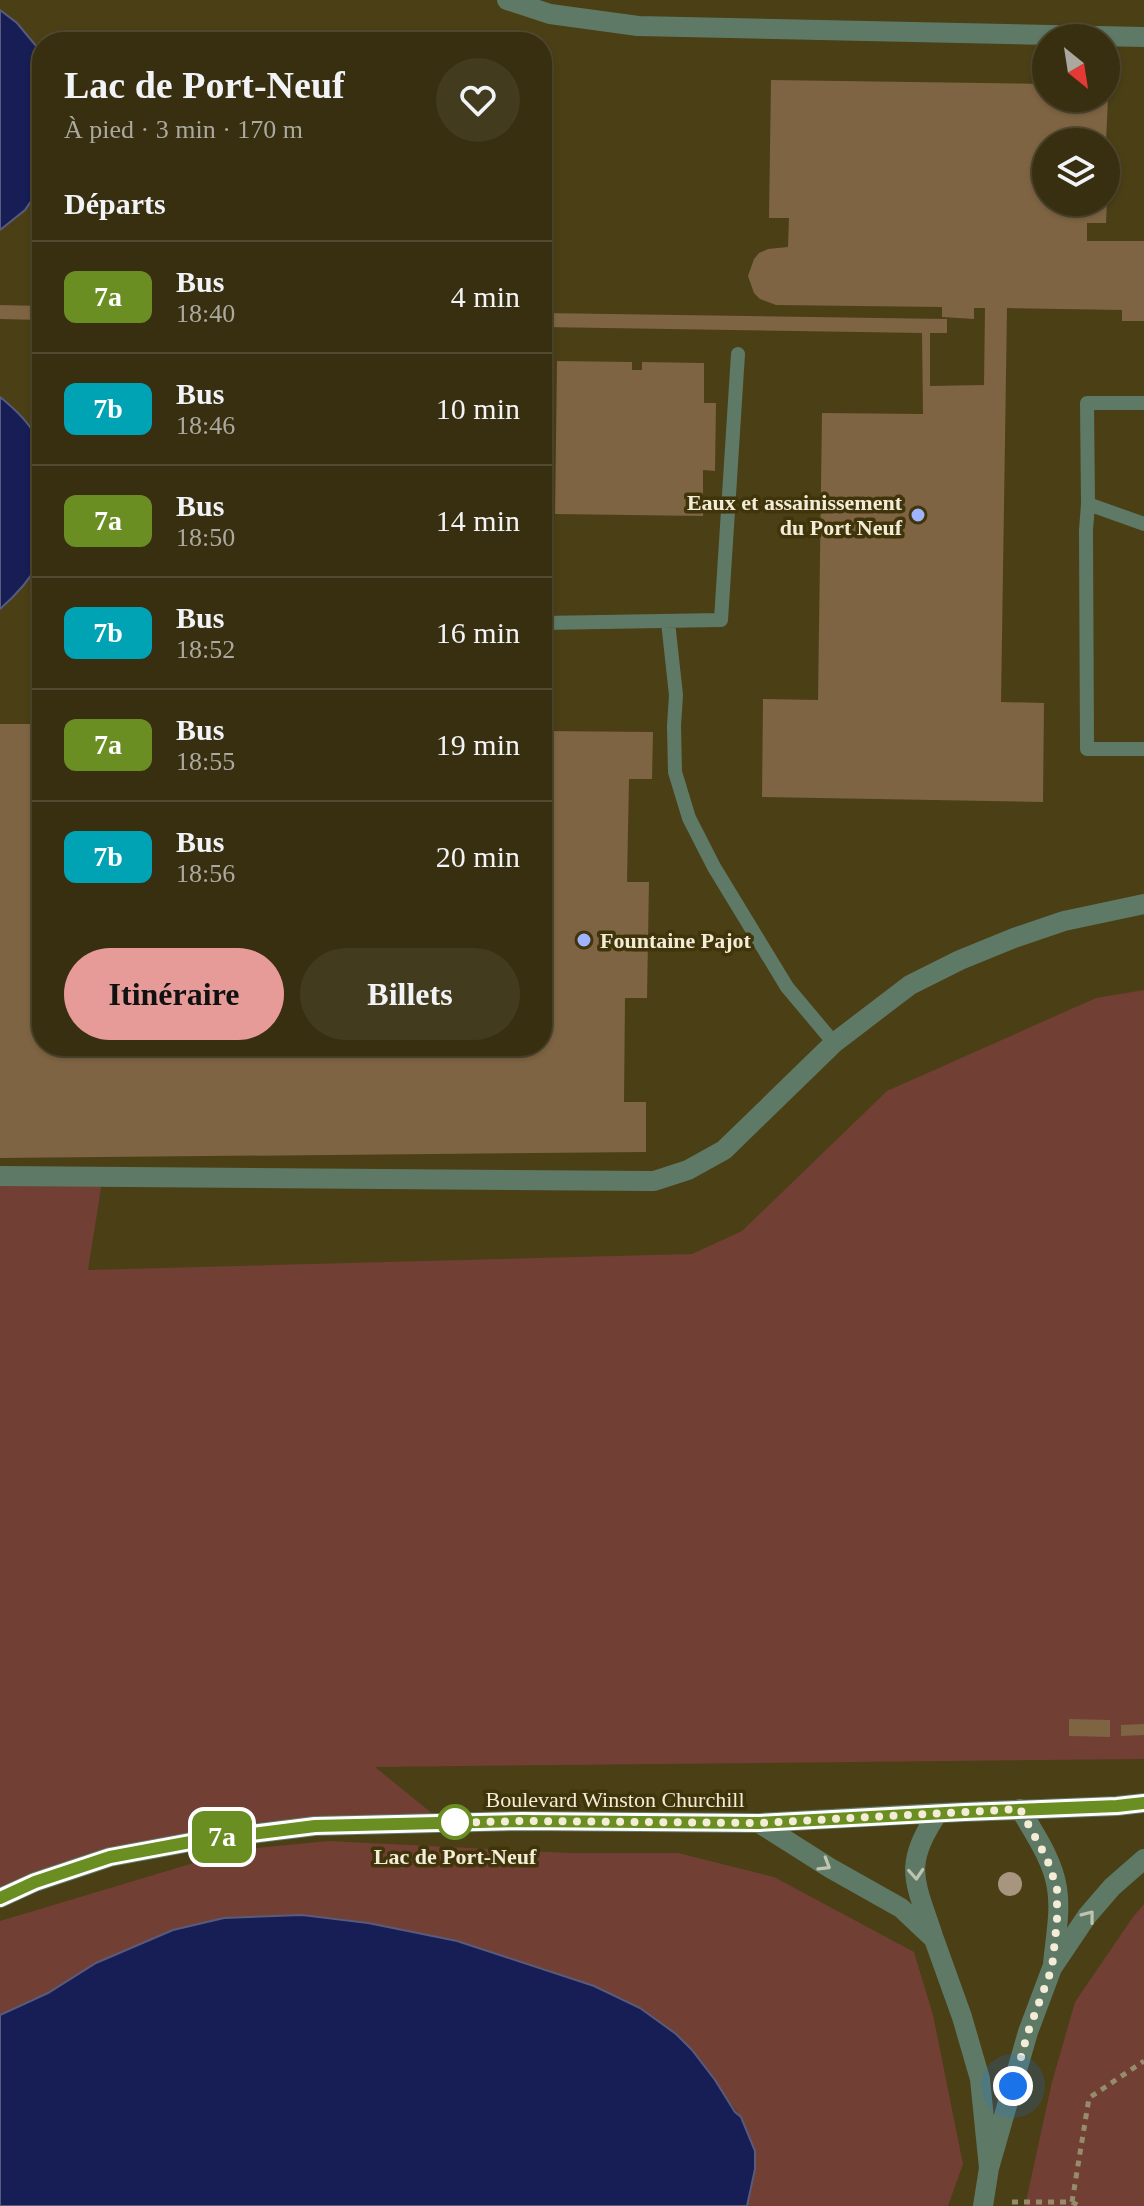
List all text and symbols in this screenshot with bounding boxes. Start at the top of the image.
north arrow [1032,24,1120,112]
map controls [1032,24,1120,216]
button: heart [436,58,520,142]
text: Lac de Port-Neuf [64,64,345,106]
text: À pied · 3 min · 170 m [64,115,303,144]
button: layers [1032,128,1120,216]
text: Départs [64,187,166,220]
text: Bus [176,265,224,298]
text: 4 min [451,280,520,313]
text: 7a [94,281,122,312]
text: 18:40 [176,299,235,328]
text: Bus [176,377,224,410]
text: 10 min [436,392,520,425]
text: 7b [93,393,123,424]
text: 18:46 [176,411,235,440]
text: Bus [176,489,224,522]
place label: Eaux et assainissement du Port Neuf [687,490,903,540]
text: 14 min [436,504,520,537]
text: 7a [94,505,122,536]
marker: Eaux et assainissement du Port Neuf [909,506,927,524]
text: 18:50 [176,523,235,552]
text: Bus [176,601,224,634]
text: 16 min [436,616,520,649]
text: 7b [93,617,123,648]
text: 18:52 [176,635,235,664]
text: Bus [176,713,224,746]
text: 19 min [436,728,520,761]
text: 7a [94,729,122,760]
text: 18:55 [176,747,235,776]
text: Bus [176,825,224,858]
text: 20 min [436,840,520,873]
text: 7b [93,841,123,872]
text: 18:56 [176,859,235,888]
place label: Fountaine Pajot [600,928,752,953]
marker: Fountaine Pajot [575,931,593,949]
button: Itinéraire [64,948,284,1040]
button: Billets [300,948,520,1040]
street label: Boulevard Winston Churchill [485,1787,745,1812]
marker: Lac de Port-Neuf [438,1805,472,1839]
line badge: 7a [186,1811,258,1863]
text: 7a [208,1821,236,1852]
place label: Lac de Port-Neuf [374,1844,537,1869]
one-way arrow [816,1855,831,1870]
one-way arrow [908,1869,925,1881]
one-way arrow [1079,1910,1093,1925]
your location [993,2066,1033,2106]

